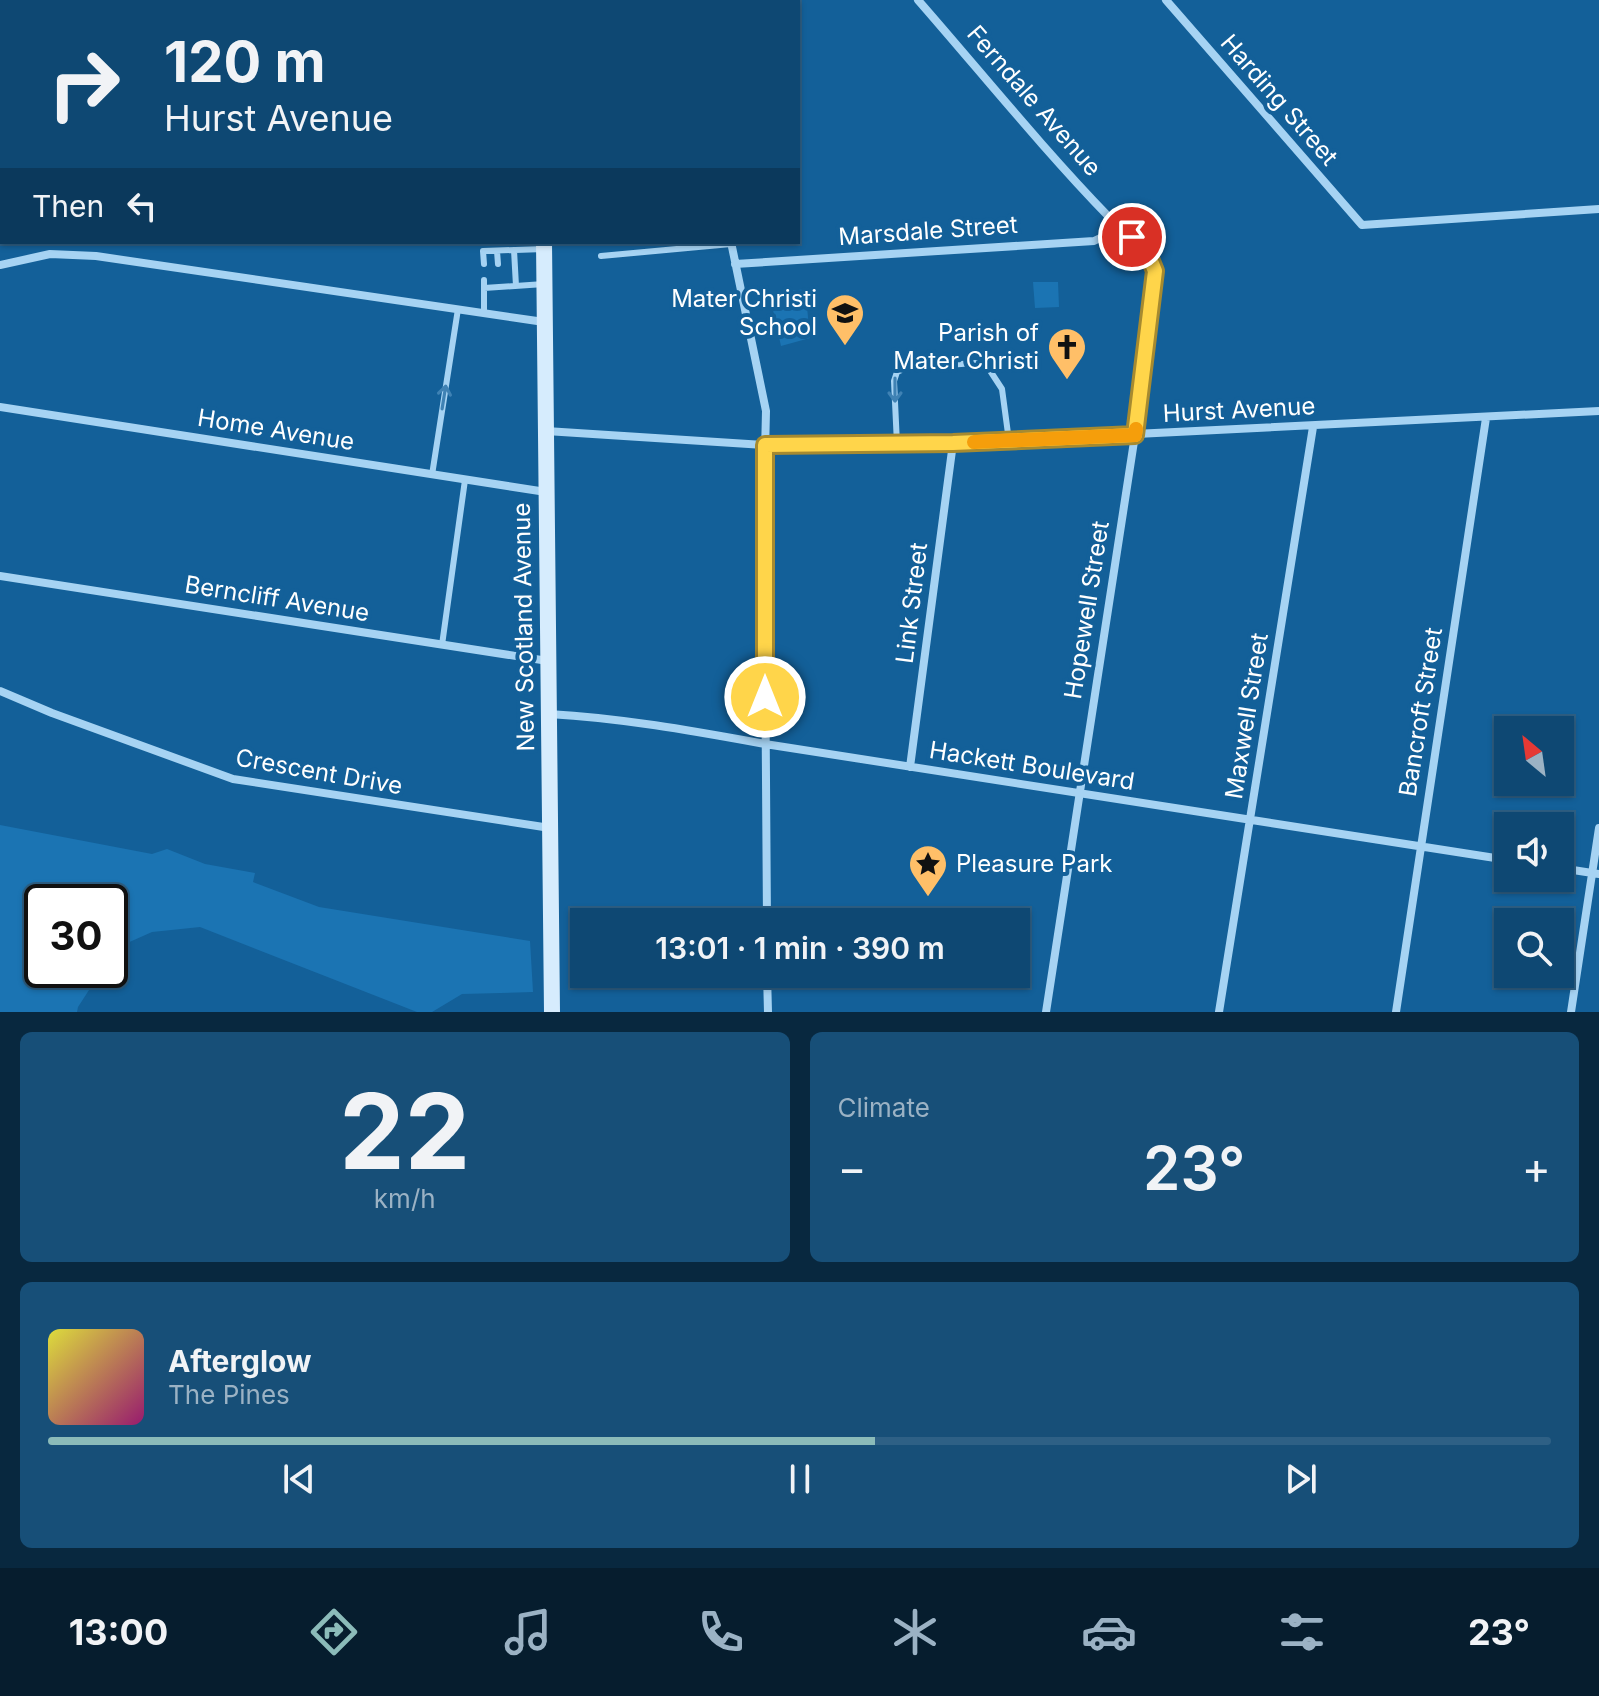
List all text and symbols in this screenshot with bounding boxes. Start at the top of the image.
street label: Ferndale Avenue [961,20,1108,182]
text: 120 m [164,28,326,96]
street label: Harding Street [1215,28,1344,171]
icon: right [32,32,136,136]
text: Hurst Avenue [164,96,393,140]
icon: left [120,184,164,228]
text: Then [32,188,104,224]
pin [1098,203,1166,271]
street label: Marsdale Street [838,210,1019,251]
icon: arrive [1110,215,1154,259]
place label: Mater Christi School [671,284,817,341]
school or university icon: Mater Christi School [824,292,866,347]
place label: Parish of Mater Christi [893,318,1039,375]
church icon: Parish of Mater Christi [1046,326,1088,381]
one-way arrow [887,376,903,403]
one-way arrow [437,385,452,411]
street label: Hurst Avenue [1162,391,1316,428]
street label: Home Avenue [196,403,357,456]
street label: New Scotland Avenue [507,502,540,752]
street label: Hopewell Street [1058,519,1115,701]
street label: Link Street [890,541,933,665]
street label: Berncliff Avenue [183,570,371,627]
street label: Bancroft Street [1393,625,1448,798]
street label: Maxwell Street [1219,631,1274,801]
position arrow [723,655,807,739]
north arrow [1494,716,1574,796]
map controls [1494,716,1574,988]
street label: Hackett Boulevard [927,735,1137,796]
street label: Crescent Drive [233,743,405,800]
button: sound [1494,812,1574,892]
place icon: Pleasure Park [907,843,949,898]
place label: Pleasure Park [956,849,1112,878]
speed limit sign: 30 [24,884,128,988]
button: search [1494,908,1574,988]
text: 13:01 · 1 min · 390 m [655,930,945,966]
text: 22 [339,1068,470,1194]
text: Climate [838,1092,930,1123]
text: 23° [1143,1132,1245,1204]
text: − [838,1141,867,1195]
text: + [1522,1141,1551,1195]
text: km/h [374,1183,436,1214]
text: Afterglow [168,1343,312,1379]
text: The Pines [168,1379,290,1410]
icon: previous [277,1457,321,1501]
icon: pause [778,1457,822,1501]
icon: next [1279,1457,1323,1501]
icon: directions [306,1604,362,1660]
icon: music [500,1604,556,1660]
icon: phone [693,1604,749,1660]
icon: climate [887,1604,943,1660]
icon: car [1081,1604,1137,1660]
icon: filters [1274,1604,1330,1660]
text: 13:00 [69,1610,168,1654]
text: 23° [1468,1610,1530,1654]

